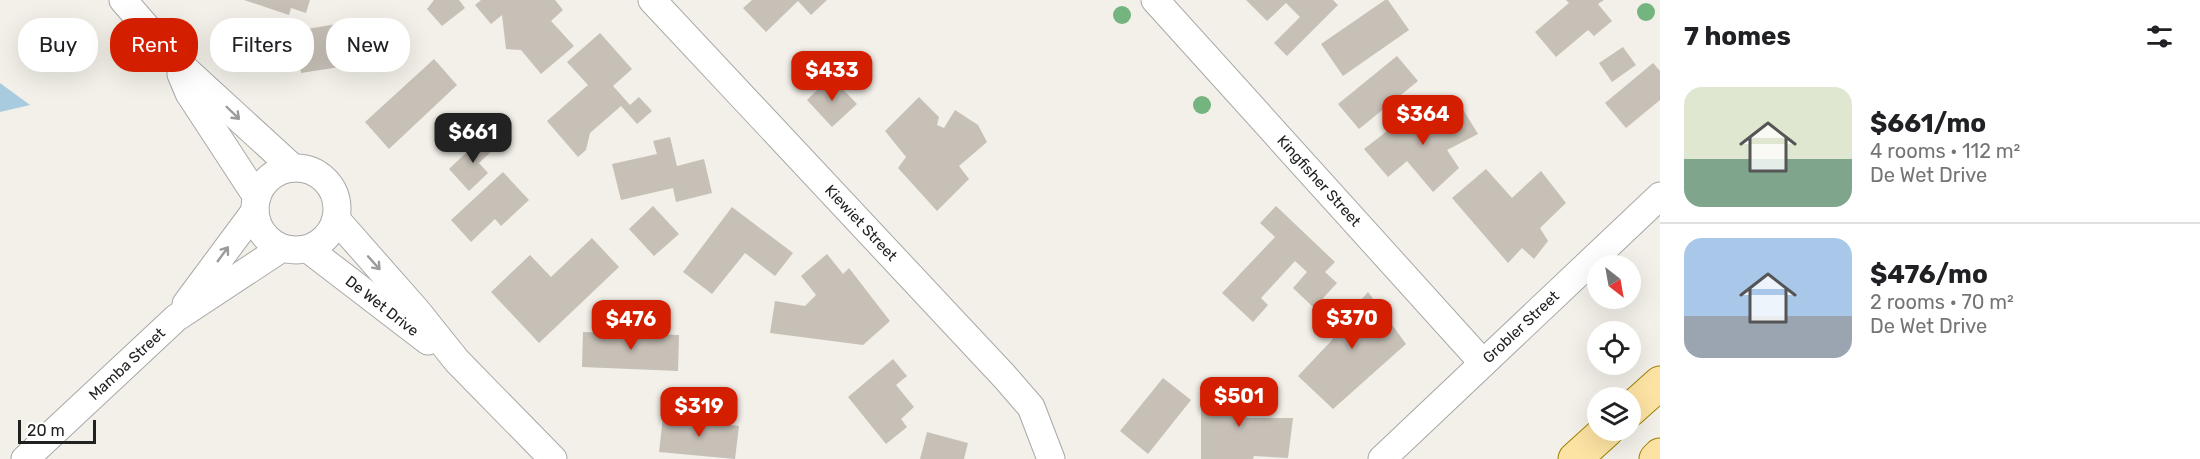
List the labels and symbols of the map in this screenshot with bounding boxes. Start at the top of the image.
pin: $433 [796,51,868,102]
pin: $364 [1387,95,1459,146]
one-way arrow [225,106,240,121]
pin: $661 [437,113,509,164]
street label: Kingfisher Street [1273,132,1365,230]
street label: Kiewiet Street [821,181,901,265]
one-way arrow [217,246,229,262]
north arrow [1587,255,1641,309]
one-way arrow [367,256,382,271]
street label: De Wet Drive [342,272,422,340]
street label: Grobler Street [1479,287,1563,367]
pin: $370 [1316,299,1388,350]
pin: $476 [595,300,667,351]
street label: Mamba Street [85,324,169,404]
pin: $501 [1203,377,1275,428]
pin: $319 [663,387,735,438]
scale bar [18,417,96,444]

